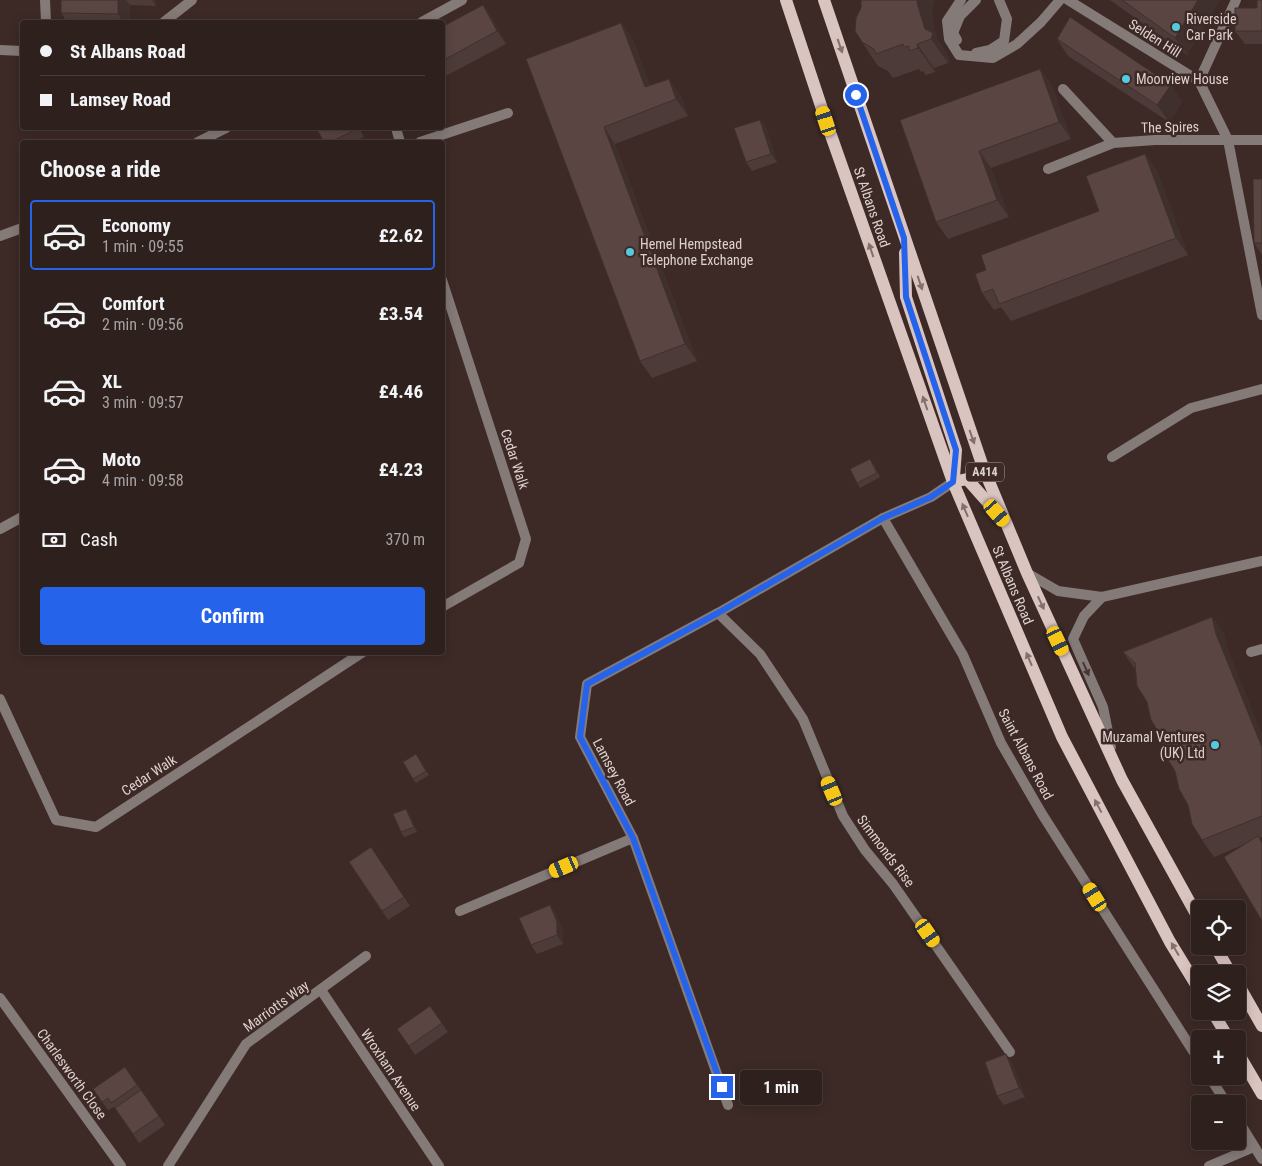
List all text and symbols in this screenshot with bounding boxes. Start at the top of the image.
place label: Riverside Car Park [1186,11,1237,43]
street label: Selden Hill [1126,16,1184,60]
marker: Riverside Car Park [1170,21,1182,33]
one-way arrow [837,39,844,54]
text: St Albans Road [70,40,186,63]
place label: Moorview House [1136,71,1229,87]
marker: Moorview House [1120,73,1132,85]
route start [845,84,867,106]
text: Lamsey Road [70,88,171,111]
car [814,104,837,138]
street label: The Spires [1141,118,1199,136]
text: Choose a ride [40,157,161,182]
street label: St Albans Road [851,165,893,249]
icon: car [42,213,87,258]
text: Economy [102,214,171,237]
text: £2.62 [379,224,423,247]
place label: Hemel Hempstead Telephone Exchange [640,236,754,268]
text: 1 min · 09:55 [102,237,184,256]
one-way arrow [867,242,875,257]
marker: Hemel Hempstead Telephone Exchange [624,246,636,258]
one-way arrow [916,276,924,291]
icon: car [42,291,87,336]
text: Comfort [102,292,165,315]
text: £3.54 [379,302,423,325]
text: 2 min · 09:56 [102,315,184,334]
icon: car [42,369,87,414]
text: XL [102,370,122,393]
text: £4.46 [379,380,423,403]
text: 3 min · 09:57 [102,393,184,412]
one-way arrow [921,396,928,411]
street label: Cedar Walk [498,427,532,492]
one-way arrow [968,430,976,445]
icon: car [42,447,87,492]
text: Moto [102,448,141,471]
text: £4.23 [379,458,423,481]
road number: A414 [966,462,1004,482]
text: 4 min · 09:58 [102,471,184,490]
car [981,497,1012,529]
one-way arrow [960,503,968,517]
icon: cash [40,526,68,554]
text: Cash [80,528,118,551]
text: 370 m [386,530,425,549]
street label: St Albans Road [989,543,1037,627]
button: Confirm [40,587,425,645]
one-way arrow [1037,596,1045,610]
car [1044,624,1071,658]
one-way arrow [1024,652,1032,667]
one-way arrow [1082,662,1090,676]
street label: Saint Albans Road [995,706,1057,802]
place label: Muzamal Ventures (UK) Ltd [1102,729,1205,762]
street label: Lamsey Road [590,736,638,808]
marker: Muzamal Ventures (UK) Ltd [1209,739,1221,751]
street label: Cedar Walk [119,751,180,799]
car [819,774,844,808]
one-way arrow [1094,799,1102,813]
street label: Simmonds Rise [854,812,918,890]
car [547,854,580,880]
car [1080,880,1109,914]
map controls [1191,900,1246,1150]
button: locate [1191,900,1246,955]
car [913,916,942,950]
one-way arrow [1170,943,1179,956]
button: layers [1191,965,1246,1020]
street label: Marriotts Way [240,977,312,1035]
street label: Charlesworth Close [34,1026,110,1123]
street label: Wroxham Avenue [358,1026,424,1114]
button: + [1191,1030,1246,1085]
callout: 1 min [740,1070,822,1104]
route end [711,1076,733,1098]
text: 1 min [763,1078,799,1097]
button: − [1191,1095,1246,1150]

